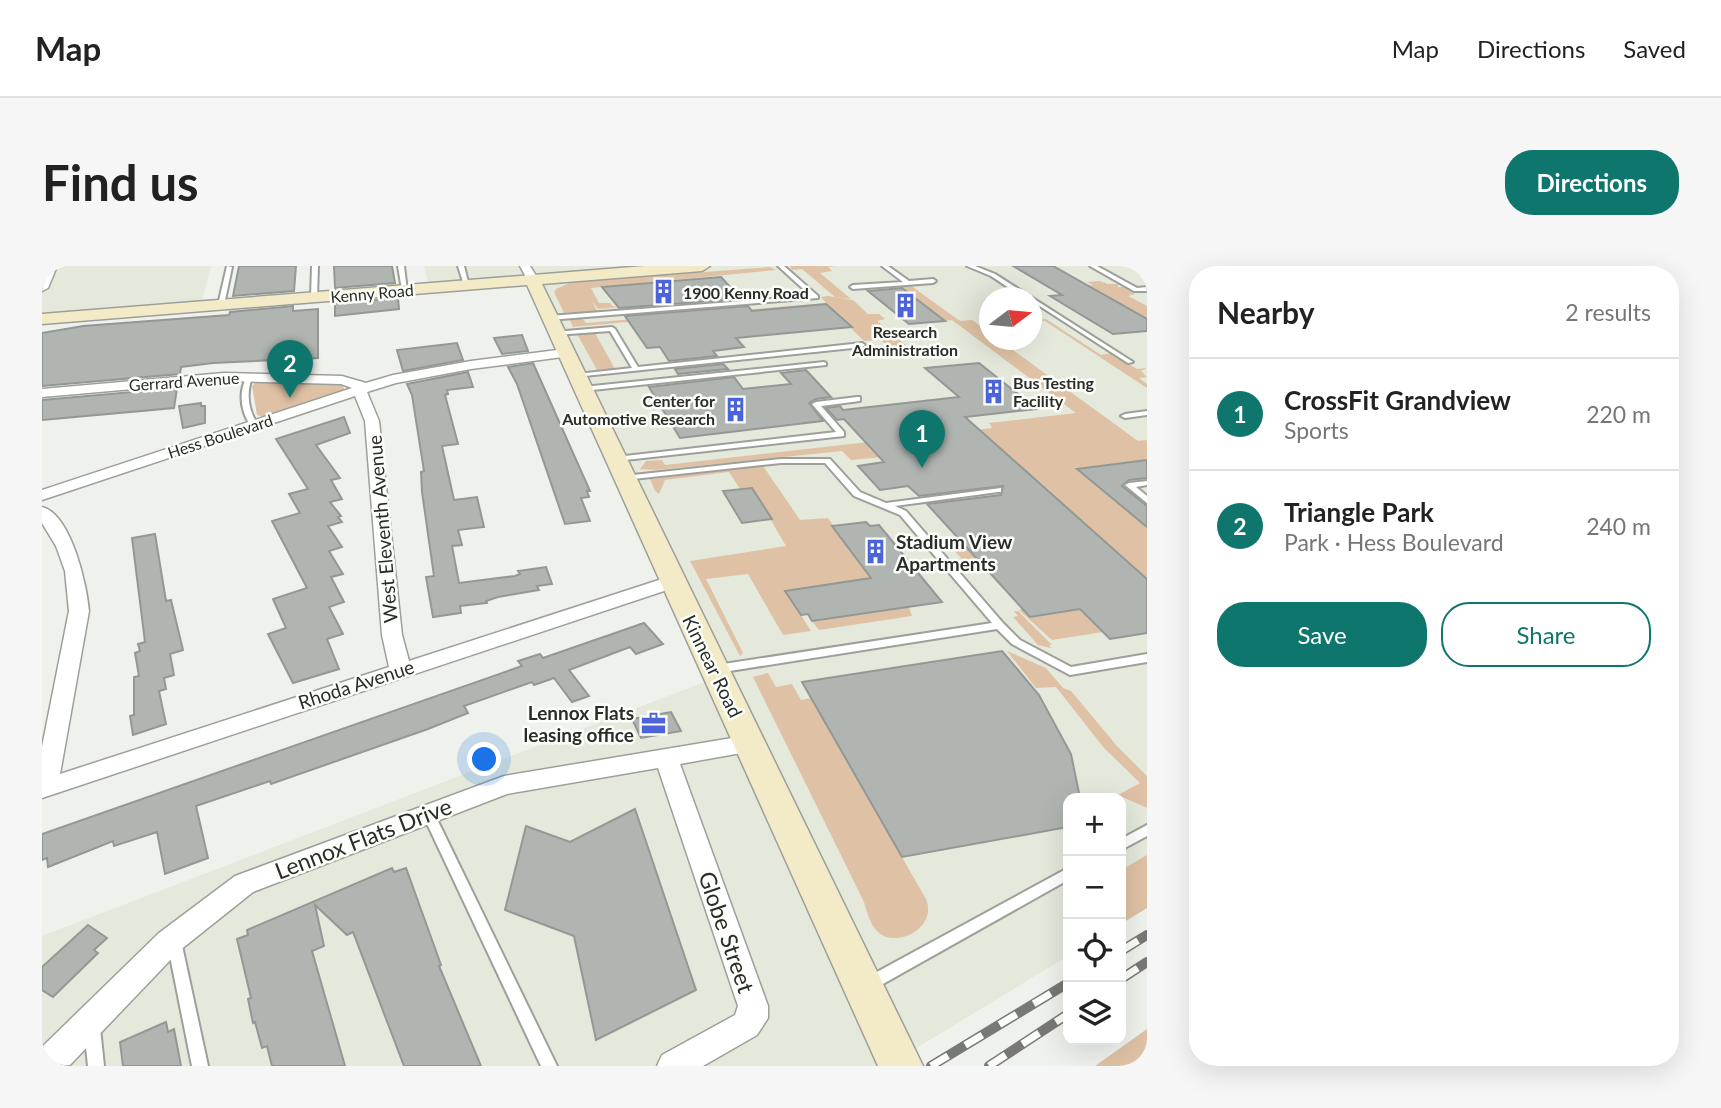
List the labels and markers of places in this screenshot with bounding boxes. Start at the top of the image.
building icon: 1900 Kenny Road [649,278,677,306]
place label: 1900 Kenny Road [683,283,809,302]
building icon: Research Administration [891,291,919,319]
place label: Research Administration [851,322,958,359]
pin: 2 [267,340,313,398]
place label: Bus Testing Facility [1013,373,1094,410]
building icon: Bus Testing Facility [979,377,1007,405]
place label: Center for Automotive Research [561,391,715,428]
building icon: Center for Automotive Research [721,395,749,423]
pin: 1 [899,410,945,468]
place label: Stadium View Apartments [895,530,1013,575]
building icon: Stadium View Apartments [862,538,890,566]
place label: Lennox Flats leasing office [524,701,634,746]
office icon: Lennox Flats leasing office [640,709,668,737]

